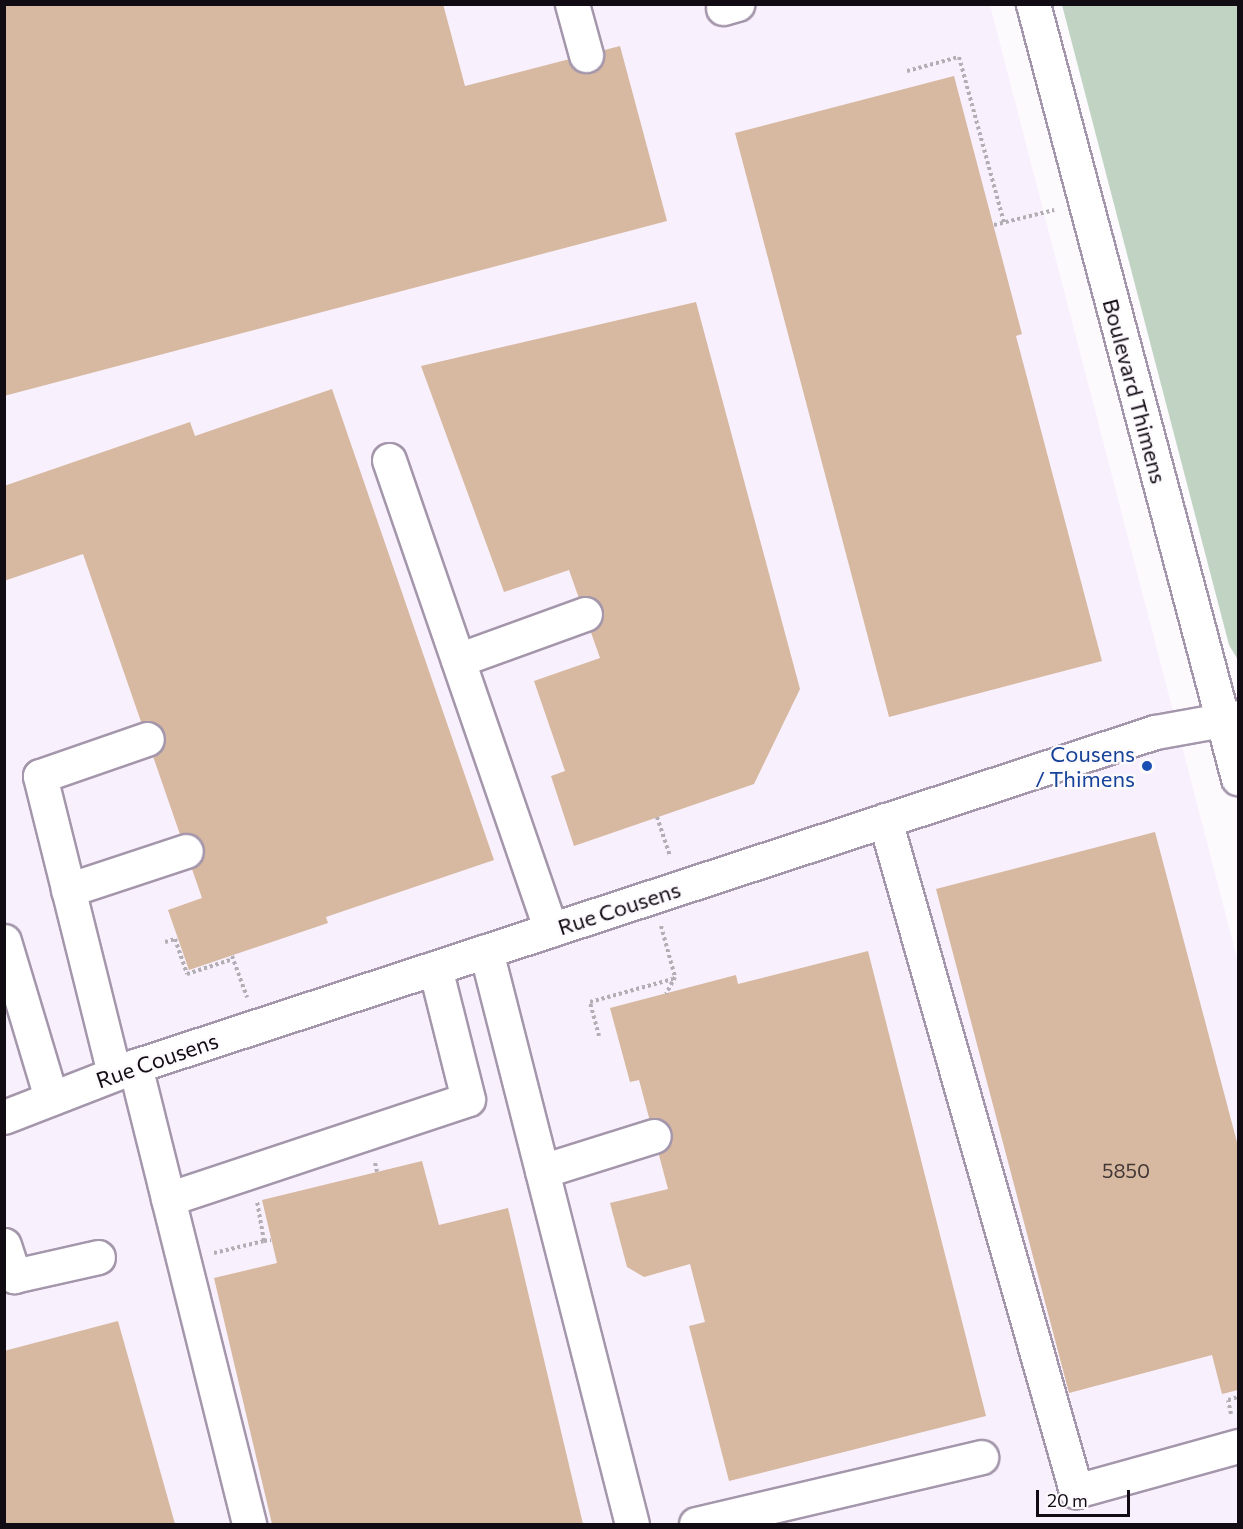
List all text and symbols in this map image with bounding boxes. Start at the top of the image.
street label: Boulevard Thimens [1098,296,1172,486]
place label: Cousens / Thimens [1035,740,1135,792]
marker: Cousens / Thimens [1140,759,1154,773]
street label: Rue Cousens [554,876,684,940]
street label: Rue Cousens [92,1027,222,1093]
house number: 5850 [1102,1158,1150,1182]
scale bar [1039,1478,1134,1516]
text: 20 m [1047,1489,1088,1511]

